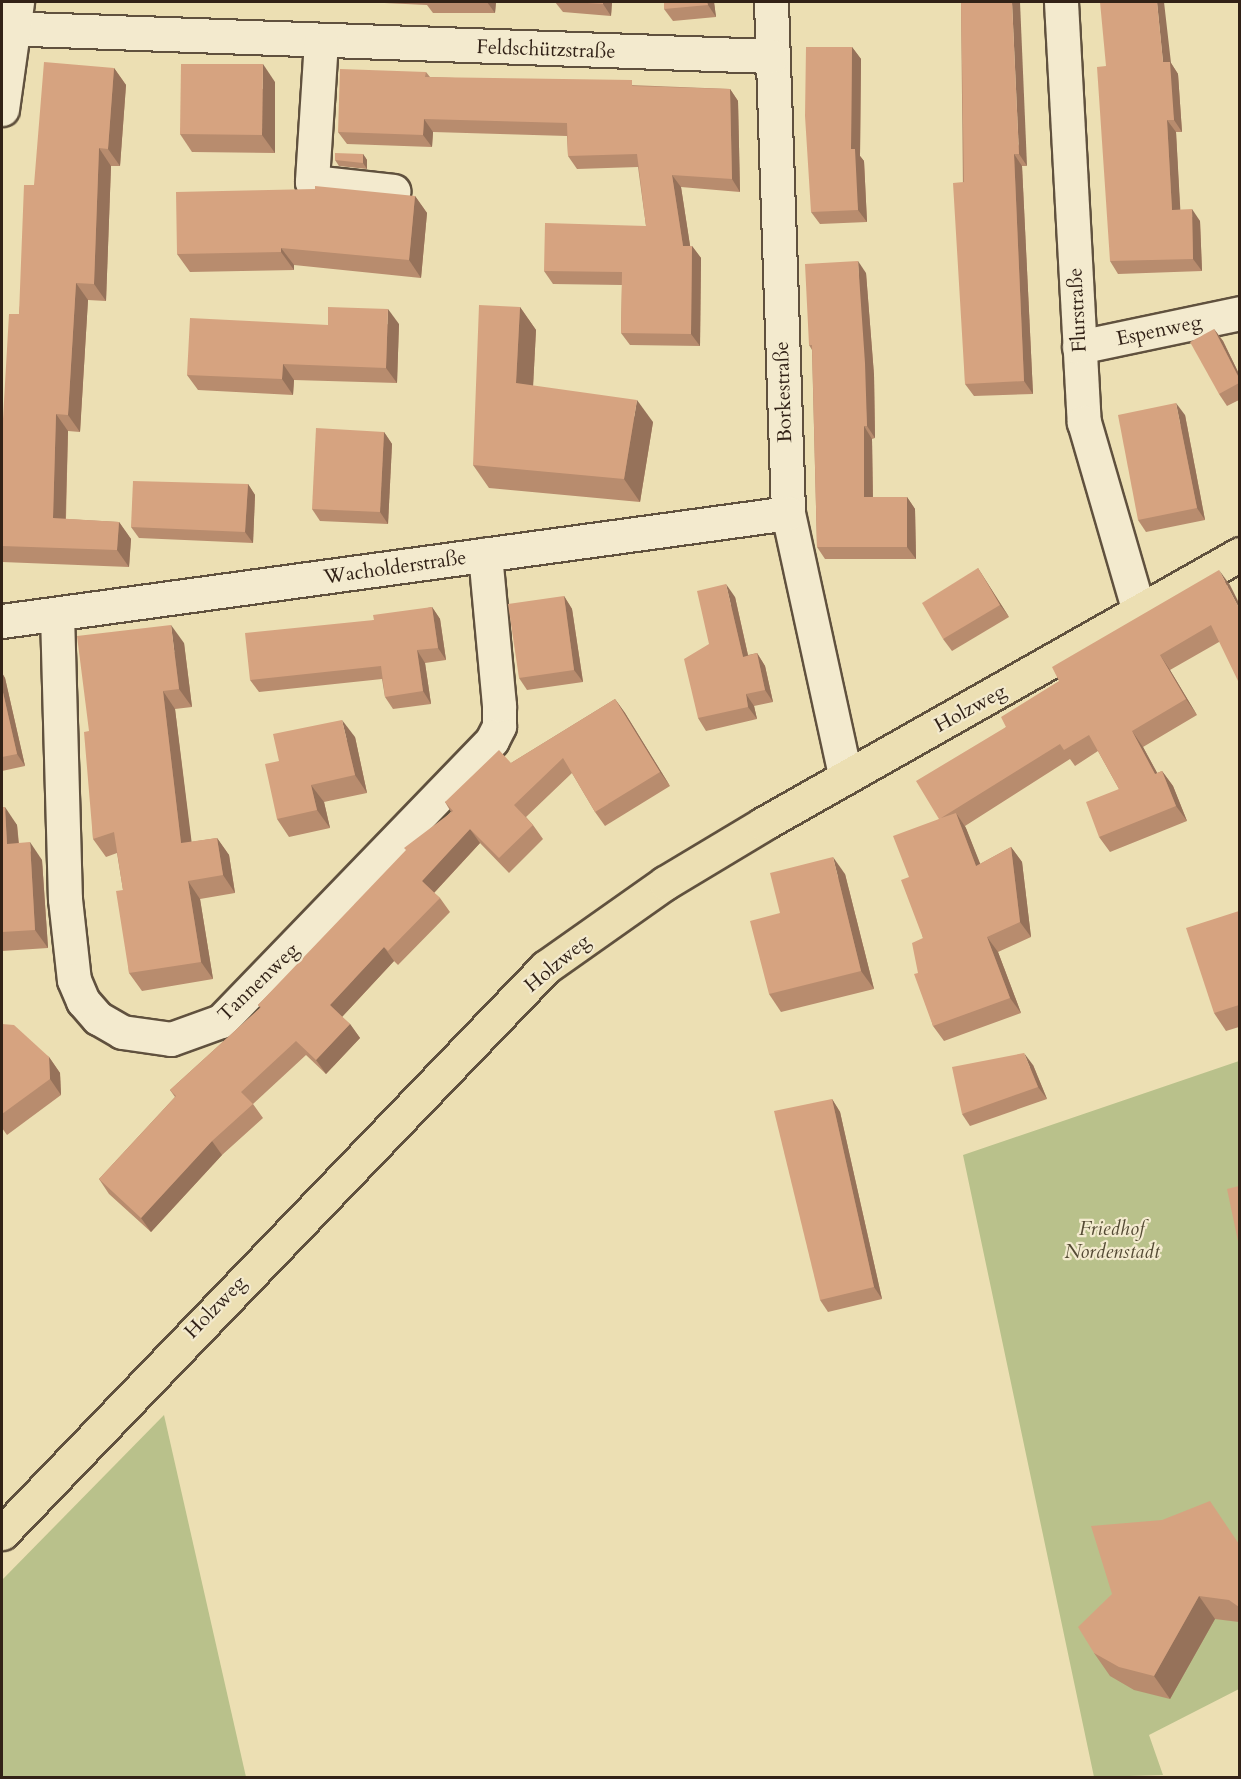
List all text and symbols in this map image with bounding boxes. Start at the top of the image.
street label: Feldschützstraße [476,35,616,63]
street label: Flurstraße [1063,267,1091,353]
street label: Espenweg [1114,309,1204,351]
street label: Borkestraße [769,341,797,443]
street label: Wacholderstraße [322,545,468,589]
street label: Holzweg [930,679,1010,737]
street label: Holzweg [519,929,595,997]
street label: Tannenweg [213,938,303,1026]
park label: Friedhof Nordenstadt [1064,1216,1160,1263]
street label: Holzweg [179,1271,251,1343]

